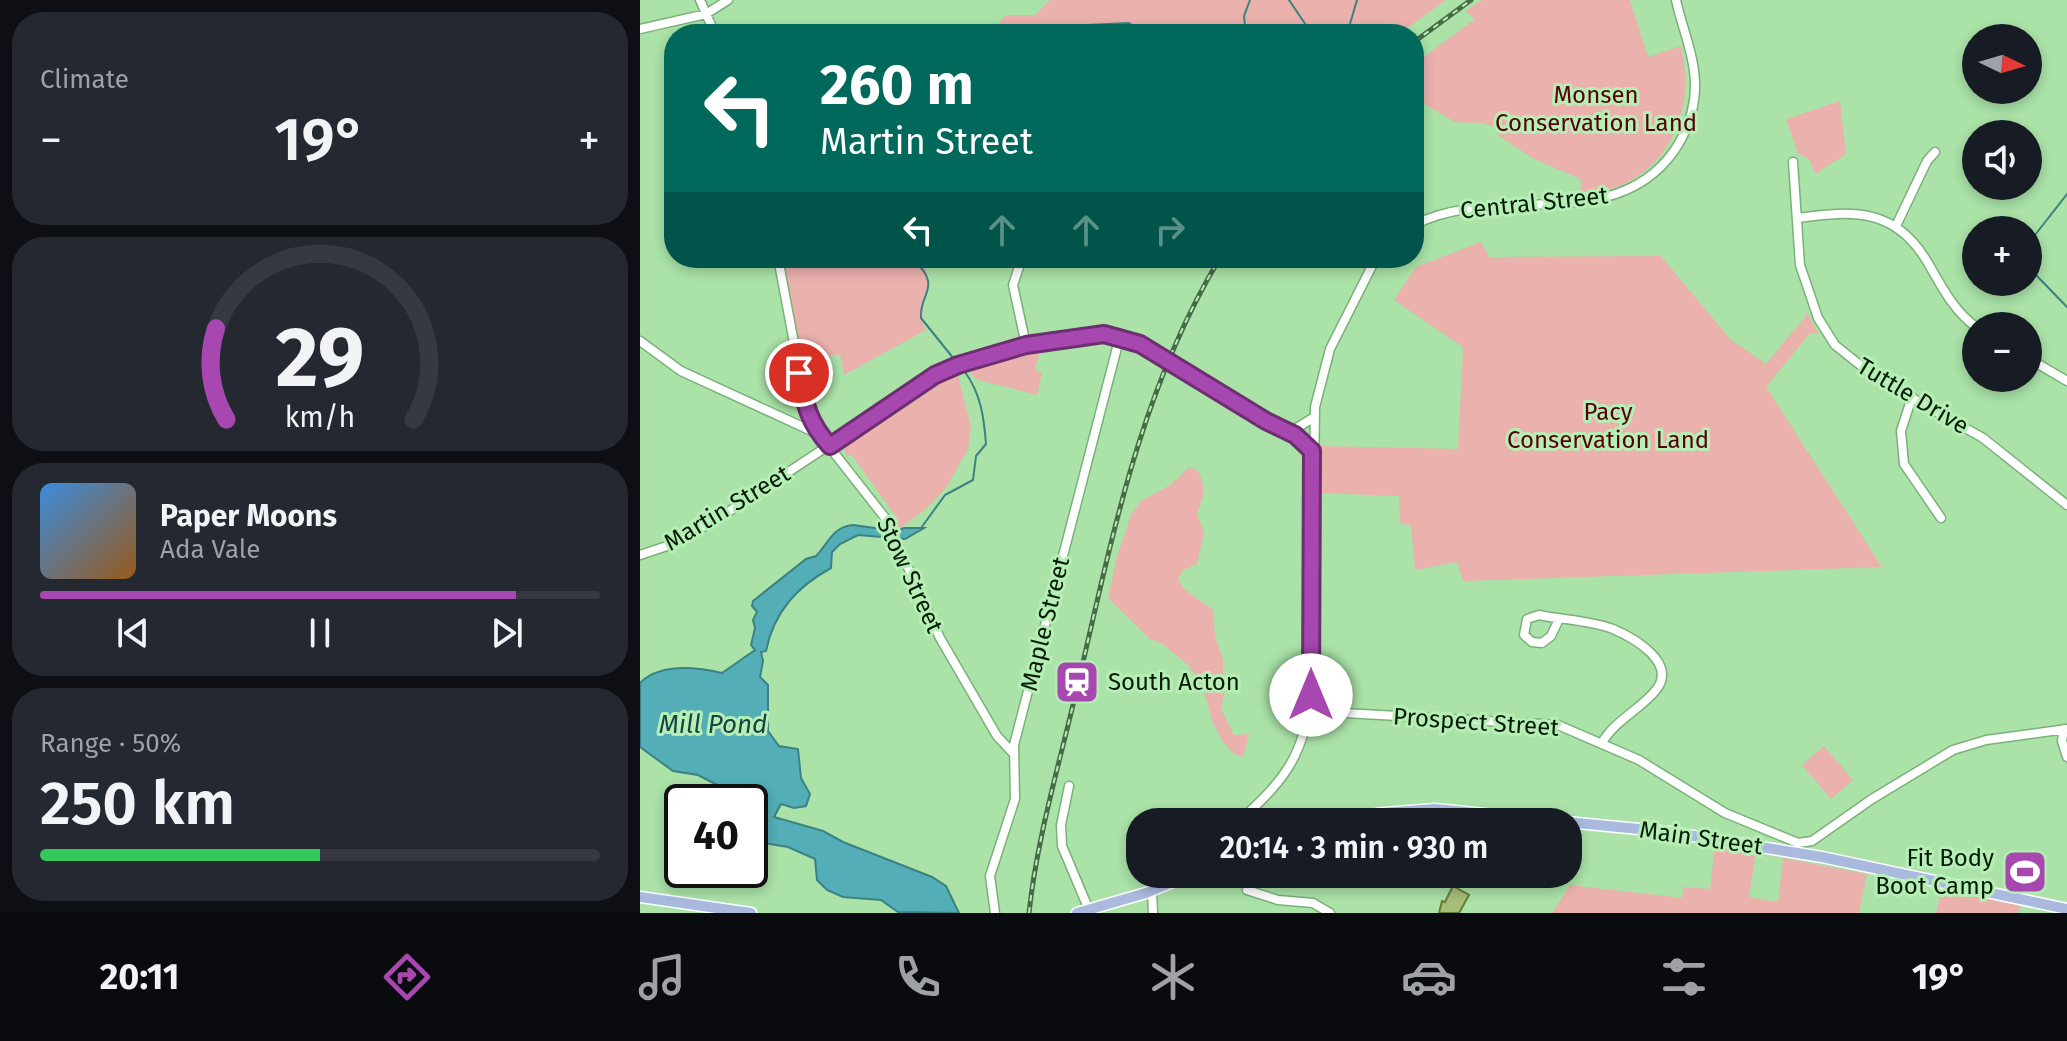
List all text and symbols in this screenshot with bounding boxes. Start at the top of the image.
north arrow [1962,24,2042,104]
map controls [1962,24,2042,392]
text: 260 m [820,52,974,119]
icon: left [688,56,792,160]
text: Climate [40,64,129,95]
park label: Monsen Conservation Land [1495,81,1697,137]
text: 19° [274,104,366,176]
text: − [40,114,62,167]
text: + [578,114,600,167]
text: Martin Street [820,120,1033,164]
button: sound [1962,120,2042,200]
street label: Central Street [1459,181,1610,225]
icon: left [896,208,940,252]
icon: ahead [980,208,1024,252]
icon: ahead [1064,208,1108,252]
icon: right [1148,208,1192,252]
button: + [1962,216,2042,296]
text: 29 [276,307,364,407]
button: − [1962,312,2042,392]
pin [765,339,833,407]
icon: arrive [777,351,821,395]
street label: Tuttle Drive [1852,352,1974,440]
park label: Pacy Conservation Land [1507,398,1709,454]
text: km/h [285,400,355,435]
street label: Martin Street [659,459,795,557]
text: Paper Moons [160,498,337,534]
street label: Stow Street [871,513,949,637]
text: Ada Vale [160,534,260,565]
street label: Maple Street [1015,554,1075,694]
icon: previous [111,611,155,655]
icon: pause [298,611,342,655]
icon: next [485,611,529,655]
position arrow [1269,653,1353,737]
station icon: South Acton [1053,658,1101,706]
place label: South Acton [1108,668,1240,696]
street label: Prospect Street [1392,702,1560,742]
water label: Mill Pond [659,709,767,740]
text: Range · 50% [40,728,181,759]
text: 250 km [40,768,235,840]
speed limit sign: 40 [664,784,768,888]
street label: Main Street [1638,816,1765,861]
text: 20:14 · 3 min · 930 m [1220,830,1488,866]
place label: Fit Body Boot Camp [1875,844,1994,900]
sports icon: Fit Body Boot Camp [2001,848,2049,896]
icon: directions [379,949,435,1005]
icon: music [634,949,690,1005]
icon: phone [890,949,946,1005]
icon: climate [1145,949,1201,1005]
icon: car [1401,949,1457,1005]
icon: filters [1656,949,1712,1005]
text: 20:11 [100,955,180,999]
text: 19° [1912,955,1967,999]

